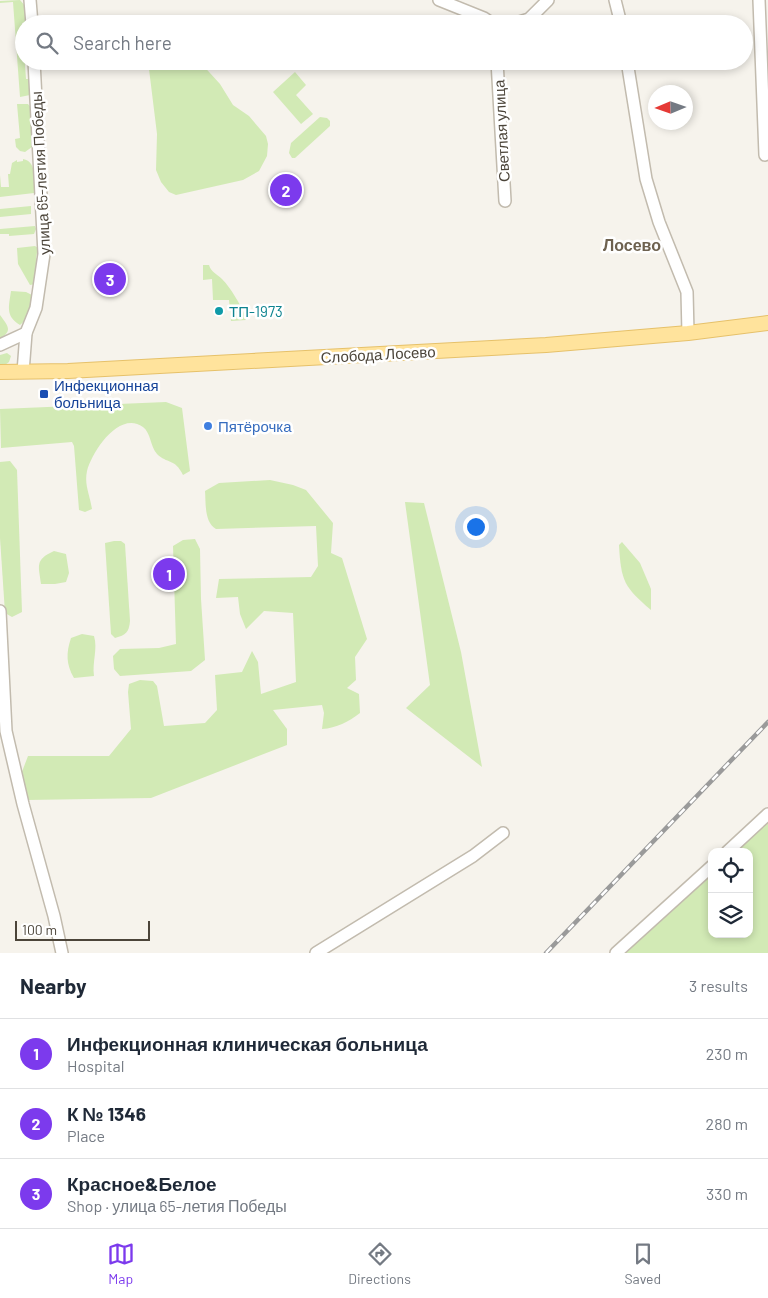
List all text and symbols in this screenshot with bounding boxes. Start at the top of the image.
search box [15,15,753,70]
icon: search [33,29,61,57]
text: Search here [73,31,172,54]
street label: Светлая улица [489,79,513,183]
north arrow [648,85,693,130]
street label: улица 65-летия Победы [27,91,53,255]
pin: 2 [270,171,302,209]
district label: Лосево [603,235,661,254]
pin: 3 [94,260,126,298]
place label: ТП-1973 [229,302,283,320]
marker: ТП-1973 [213,305,225,317]
street label: Слобода Лосево [320,342,436,366]
place label: Инфекционная больница [54,376,159,411]
marker: Инфекционная больница [38,388,50,400]
place label: Пятёрочка [218,417,292,435]
marker: Пятёрочка [202,420,214,432]
your location [463,514,489,540]
pin: 1 [153,555,185,593]
map controls [708,848,753,938]
button: locate [708,848,753,893]
button: layers [708,893,753,938]
scale bar [15,918,150,941]
text: 100 m [22,921,57,938]
text: Nearby [20,973,86,998]
text: 3 results [689,976,748,995]
text: Инфекционная клиническая больница [67,1032,428,1055]
text: 1 [33,1044,39,1063]
text: 230 m [706,1044,748,1063]
text: Hospital [67,1056,124,1075]
text: К № 1346 [67,1102,146,1125]
text: 2 [32,1114,40,1133]
text: 280 m [706,1114,748,1133]
text: Place [67,1126,105,1145]
text: Красное&Белое [67,1172,217,1195]
text: 3 [32,1184,40,1203]
text: 330 m [706,1184,748,1203]
text: Shop · улица 65-летия Победы [67,1196,287,1215]
tab: Map [107,1240,135,1287]
tab: Directions [348,1240,411,1287]
tab: Saved [624,1240,661,1287]

